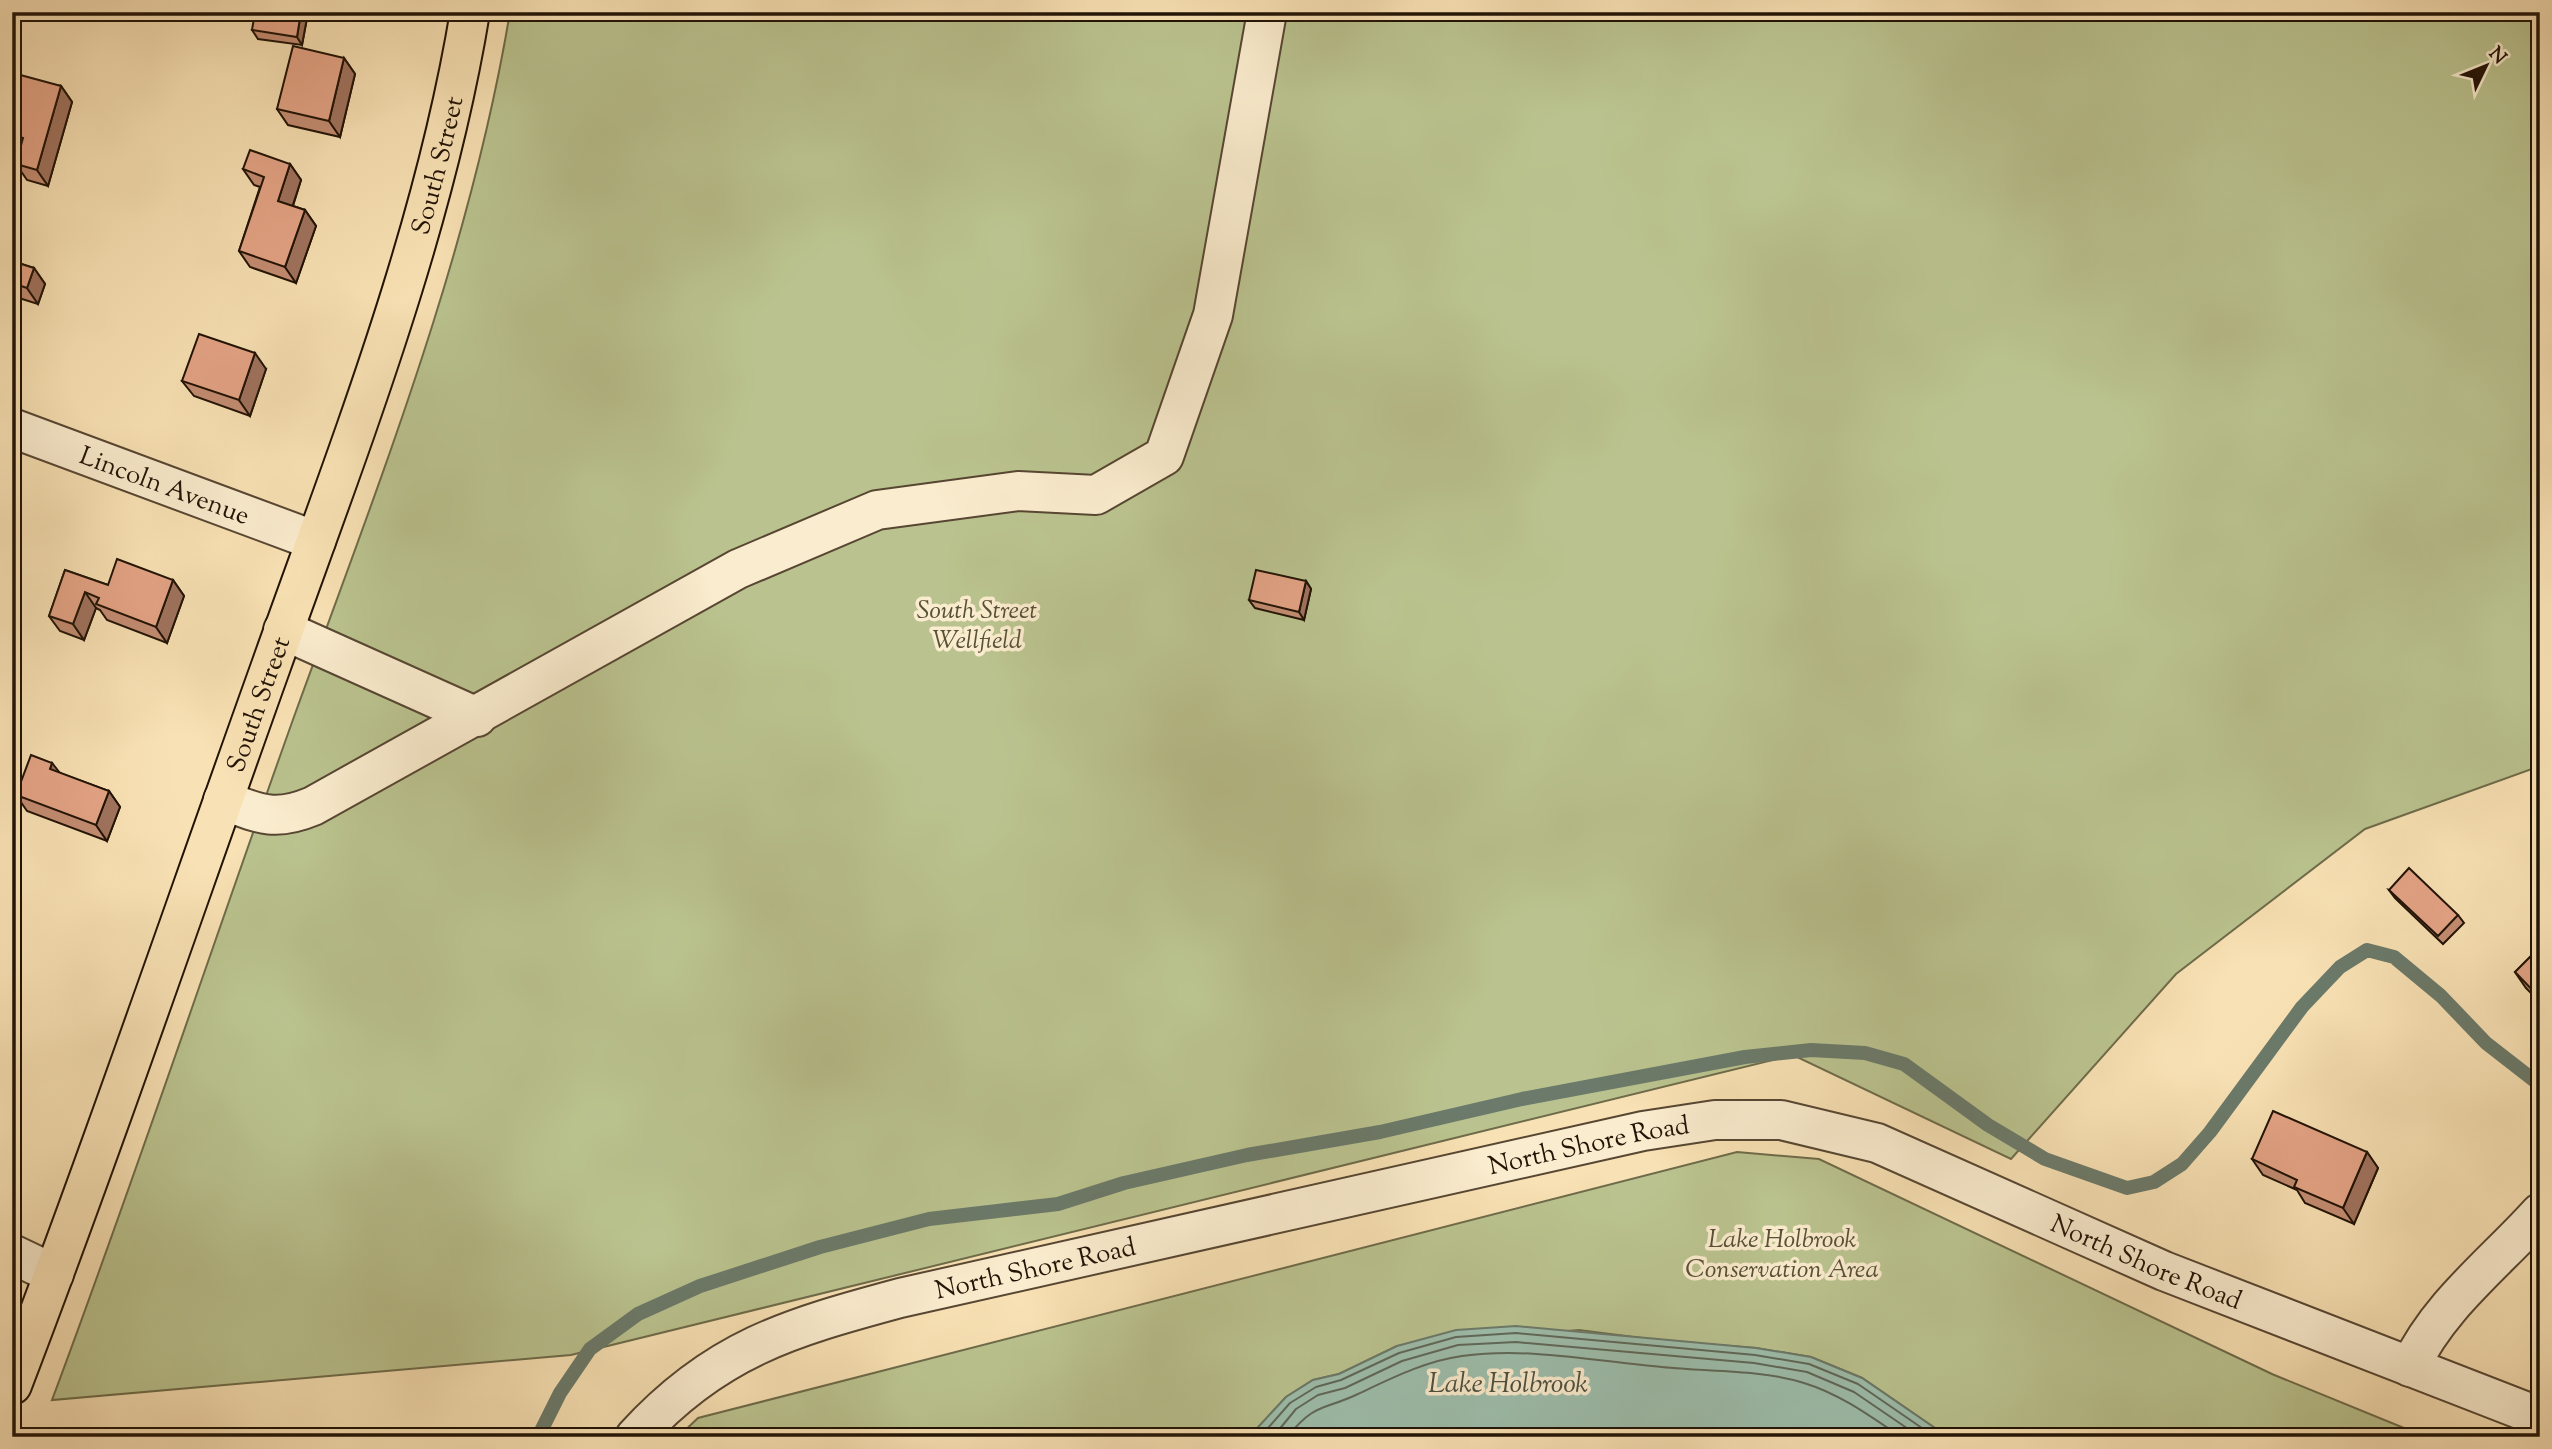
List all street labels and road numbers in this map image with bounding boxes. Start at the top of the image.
street label: South Street [404,93,474,239]
street label: Lincoln Avenue [74,439,254,536]
street label: South Street [219,632,301,778]
street label: North Shore Road [1485,1108,1692,1186]
street label: North Shore Road [2044,1207,2247,1321]
street label: North Shore Road [932,1229,1140,1311]

